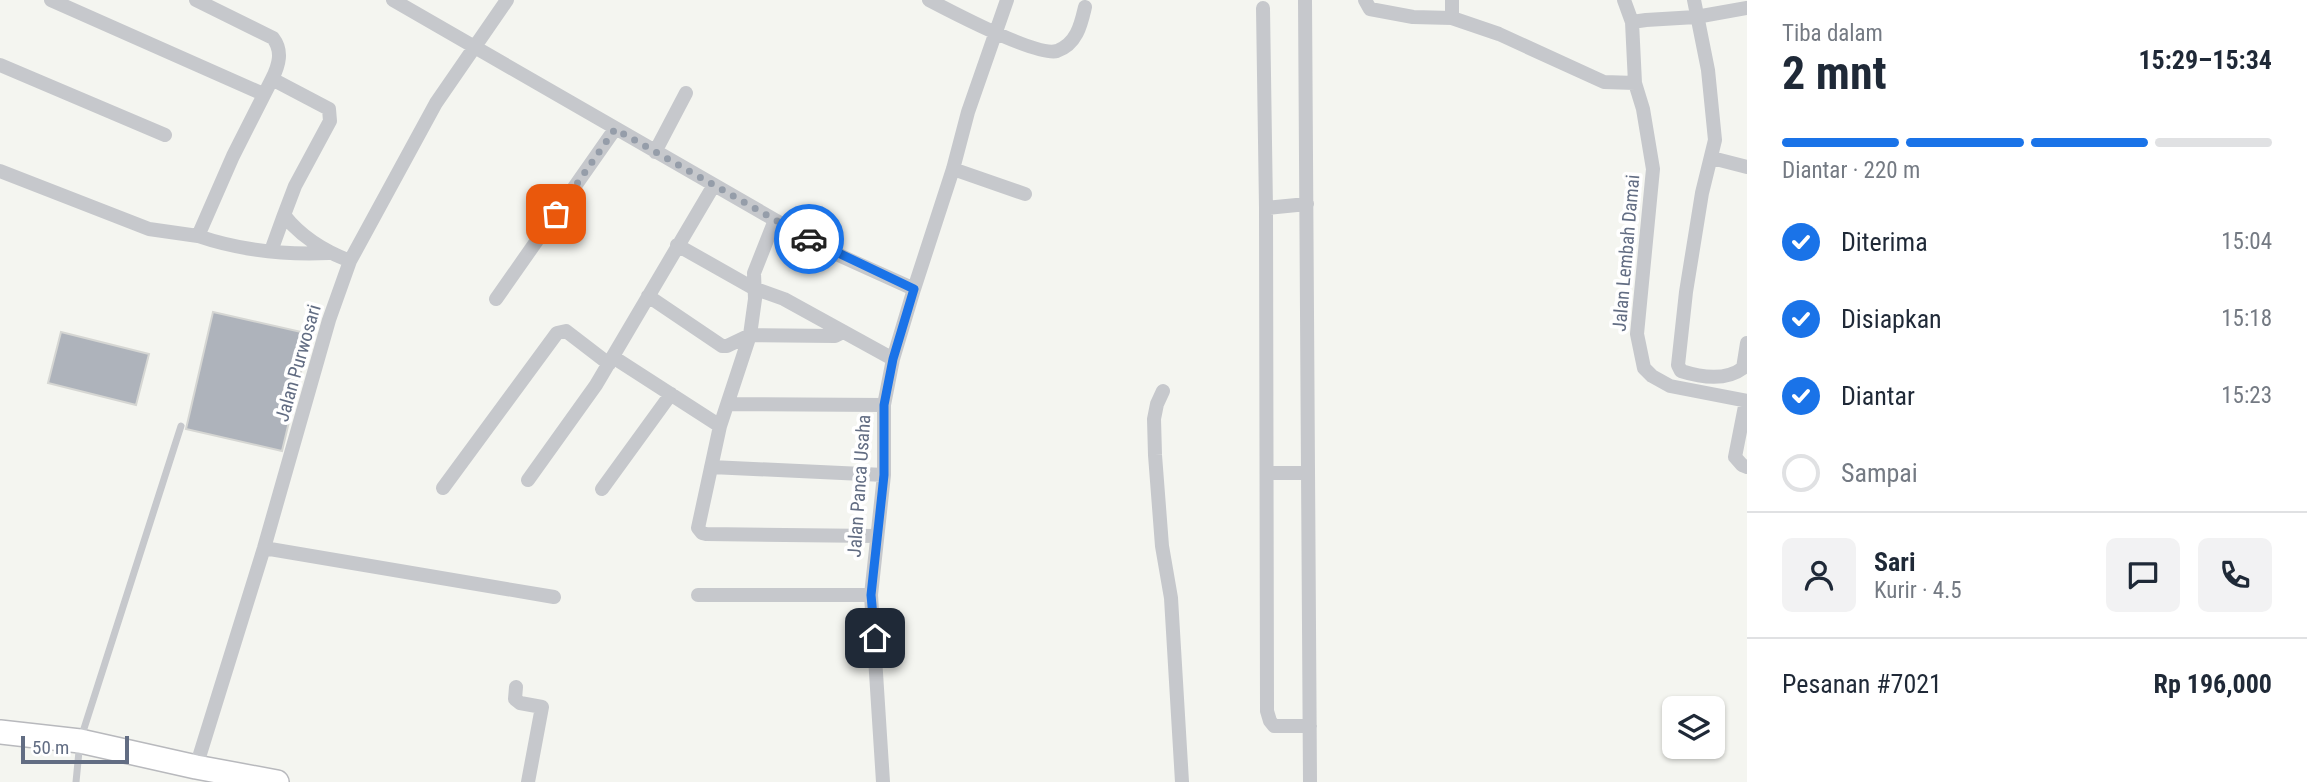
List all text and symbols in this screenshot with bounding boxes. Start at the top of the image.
text: Tiba dalam [1782,20,1883,47]
text: 15:29–15:34 [2138,45,2272,75]
text: 2 mnt [1782,46,1887,100]
text: Diantar · 220 m [1782,157,1920,184]
street label: Jalan Lembah Damai [1608,174,1644,332]
pin [526,184,586,244]
icon: bag [537,195,575,233]
courier [774,204,844,274]
icon: car [790,220,828,258]
icon: check [1782,223,1820,261]
text: Diterima [1841,227,1928,257]
text: 15:04 [2221,228,2272,255]
icon: check [1782,300,1820,338]
street label: Jalan Purwosari [270,302,326,424]
text: Disiapkan [1841,304,1942,334]
text: 15:18 [2221,305,2272,332]
icon: check [1782,377,1820,415]
text: Diantar [1841,381,1915,411]
text: 15:23 [2221,382,2272,409]
street label: Jalan Panca Usaha [843,414,875,558]
text: Sampai [1841,458,1918,488]
button: person [1782,538,1856,612]
button: chat [2106,538,2180,612]
button: phone [2198,538,2272,612]
text: Sari [1874,547,1915,577]
text: Kurir · 4.5 [1874,577,1962,604]
pin [845,608,905,668]
icon: home [856,619,894,657]
text: Pesanan #7021 [1782,669,1942,699]
text: Rp 196,000 [2154,669,2272,699]
map controls [1662,696,1725,759]
button: layers [1662,696,1725,759]
scale bar [21,733,130,765]
text: 50 m [32,736,69,759]

